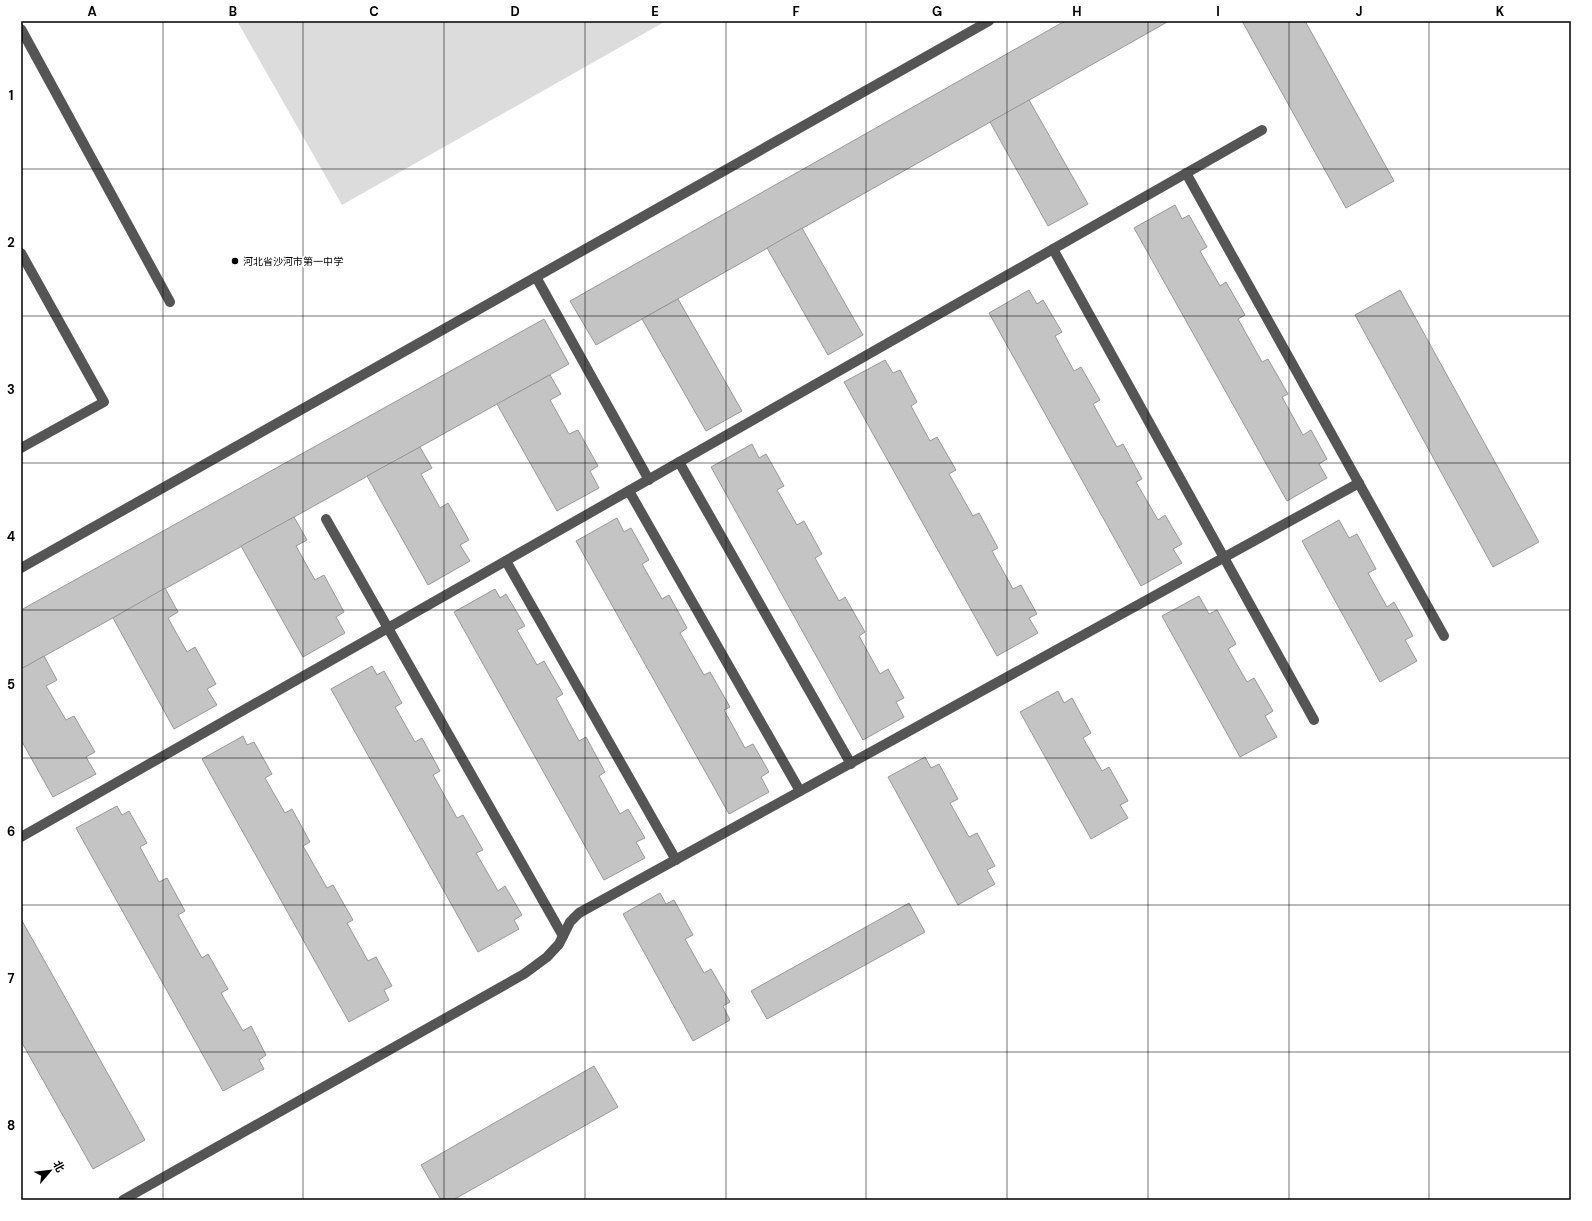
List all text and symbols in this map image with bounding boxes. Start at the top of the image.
text: A [87,3,97,20]
text: B [229,3,237,20]
text: C [369,3,379,20]
text: D [510,3,520,20]
text: E [651,3,659,20]
text: F [792,3,800,20]
text: G [932,3,942,20]
text: H [1072,3,1082,20]
text: I [1216,3,1220,20]
text: J [1355,3,1363,20]
text: K [1496,3,1505,20]
text: 1 [9,87,13,104]
text: 2 [7,234,15,251]
place label: 河北省沙河市第一中学 [243,255,343,268]
marker: 河北省沙河市第一中学 [230,256,240,266]
text: 3 [7,381,15,398]
text: 4 [7,528,15,545]
text: 5 [7,676,15,693]
text: 6 [7,823,15,840]
text: 7 [8,970,15,987]
text: 8 [7,1117,15,1134]
north arrow [30,1151,70,1191]
text: 北 [50,1158,68,1174]

